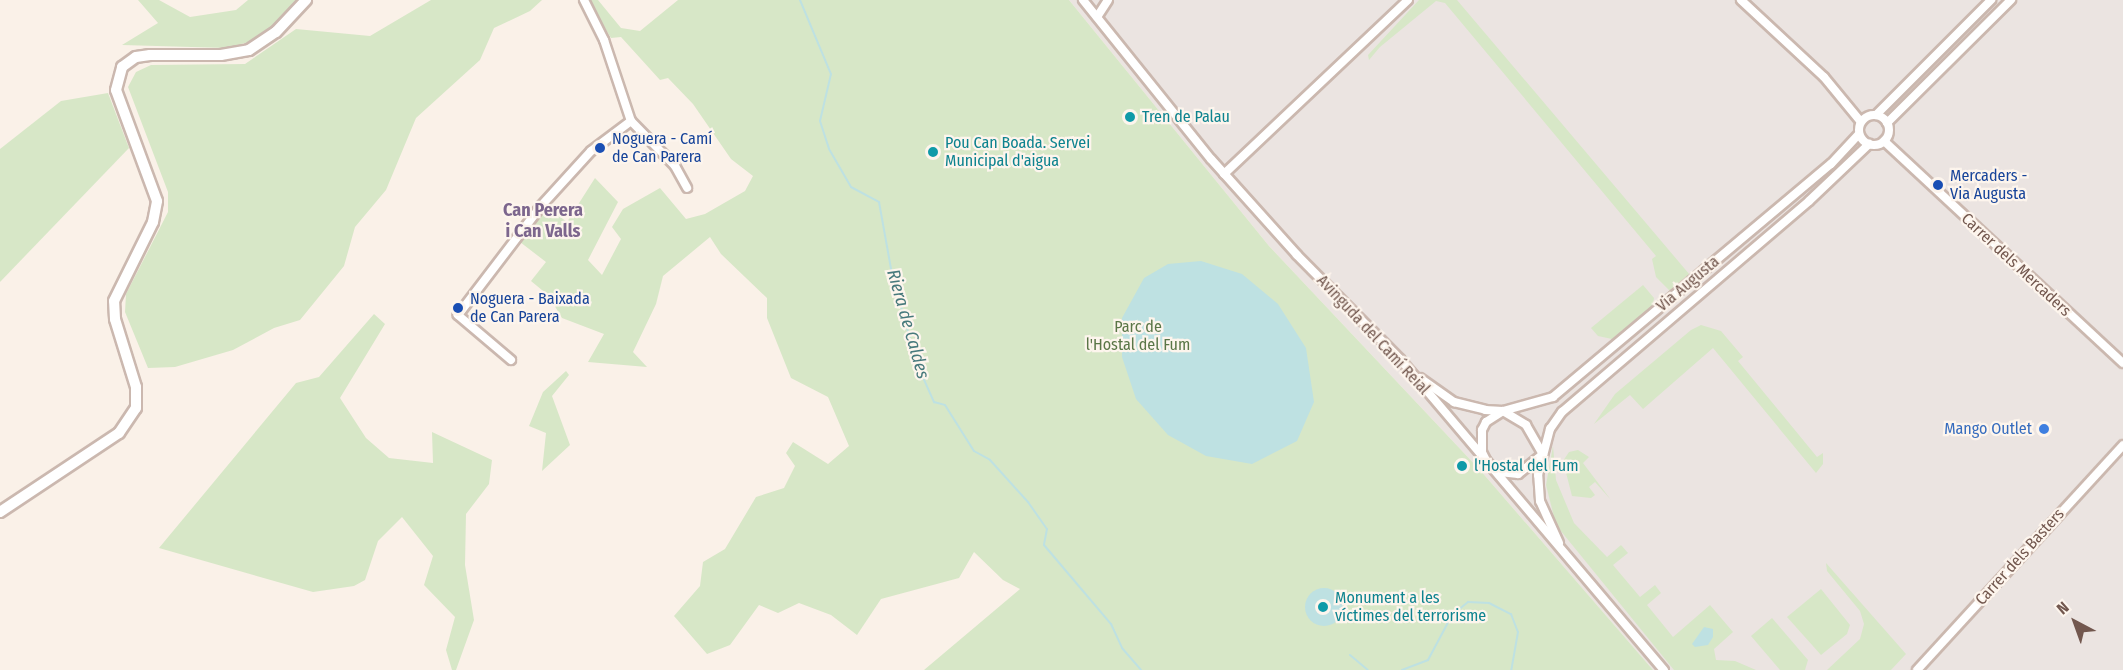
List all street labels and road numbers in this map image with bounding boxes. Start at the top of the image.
street label: Carrer dels Mercaders [1957,209,2075,321]
street label: Via Augusta [1653,252,1723,316]
street label: Avinguda del Camí Reial [1313,271,1433,399]
street label: Carrer dels Basters [1972,505,2068,609]

